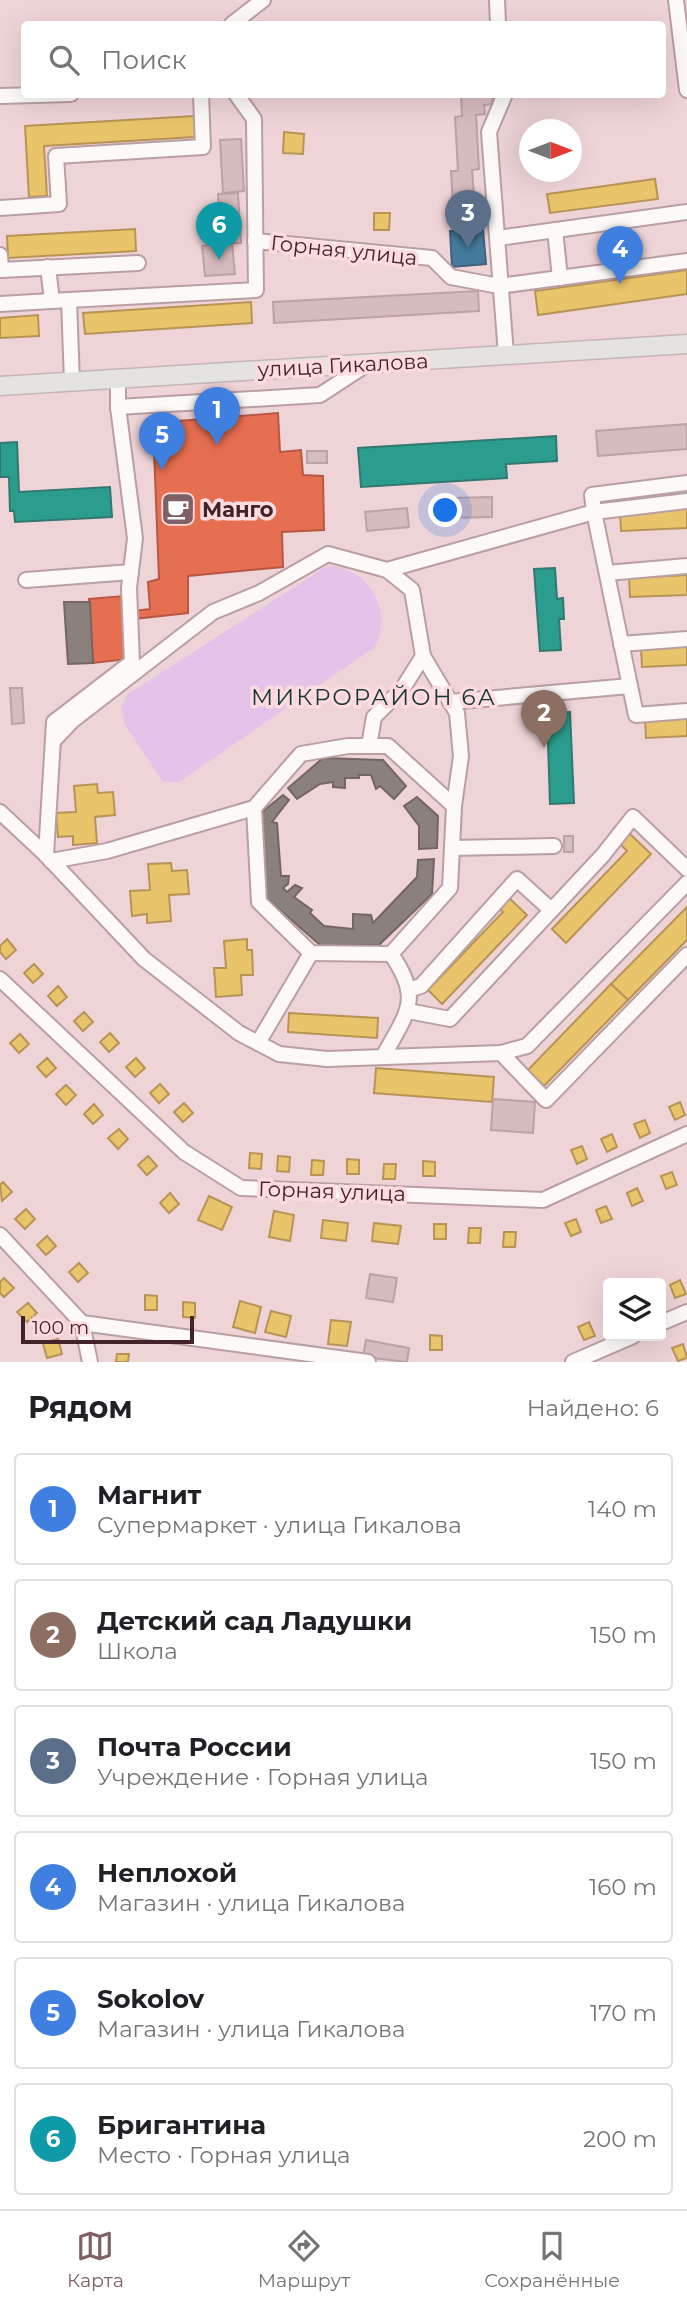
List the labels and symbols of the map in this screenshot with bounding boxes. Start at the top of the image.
north arrow [519,119,582,182]
pin: 3 [445,190,491,248]
pin: 6 [196,202,242,260]
pin: 4 [597,226,643,284]
street label: Горная улица [269,230,419,270]
street label: улица Гикалова [256,348,429,382]
pin: 1 [194,387,240,445]
pin: 5 [139,412,185,470]
cafe icon: Манго [159,490,197,528]
your location [428,493,462,527]
place label: Манго [202,497,274,522]
district label: МИКРОРАЙОН 6А [251,683,497,711]
pin: 2 [521,690,567,748]
street label: Горная улица [258,1176,406,1206]
scale bar [21,1313,194,1345]

